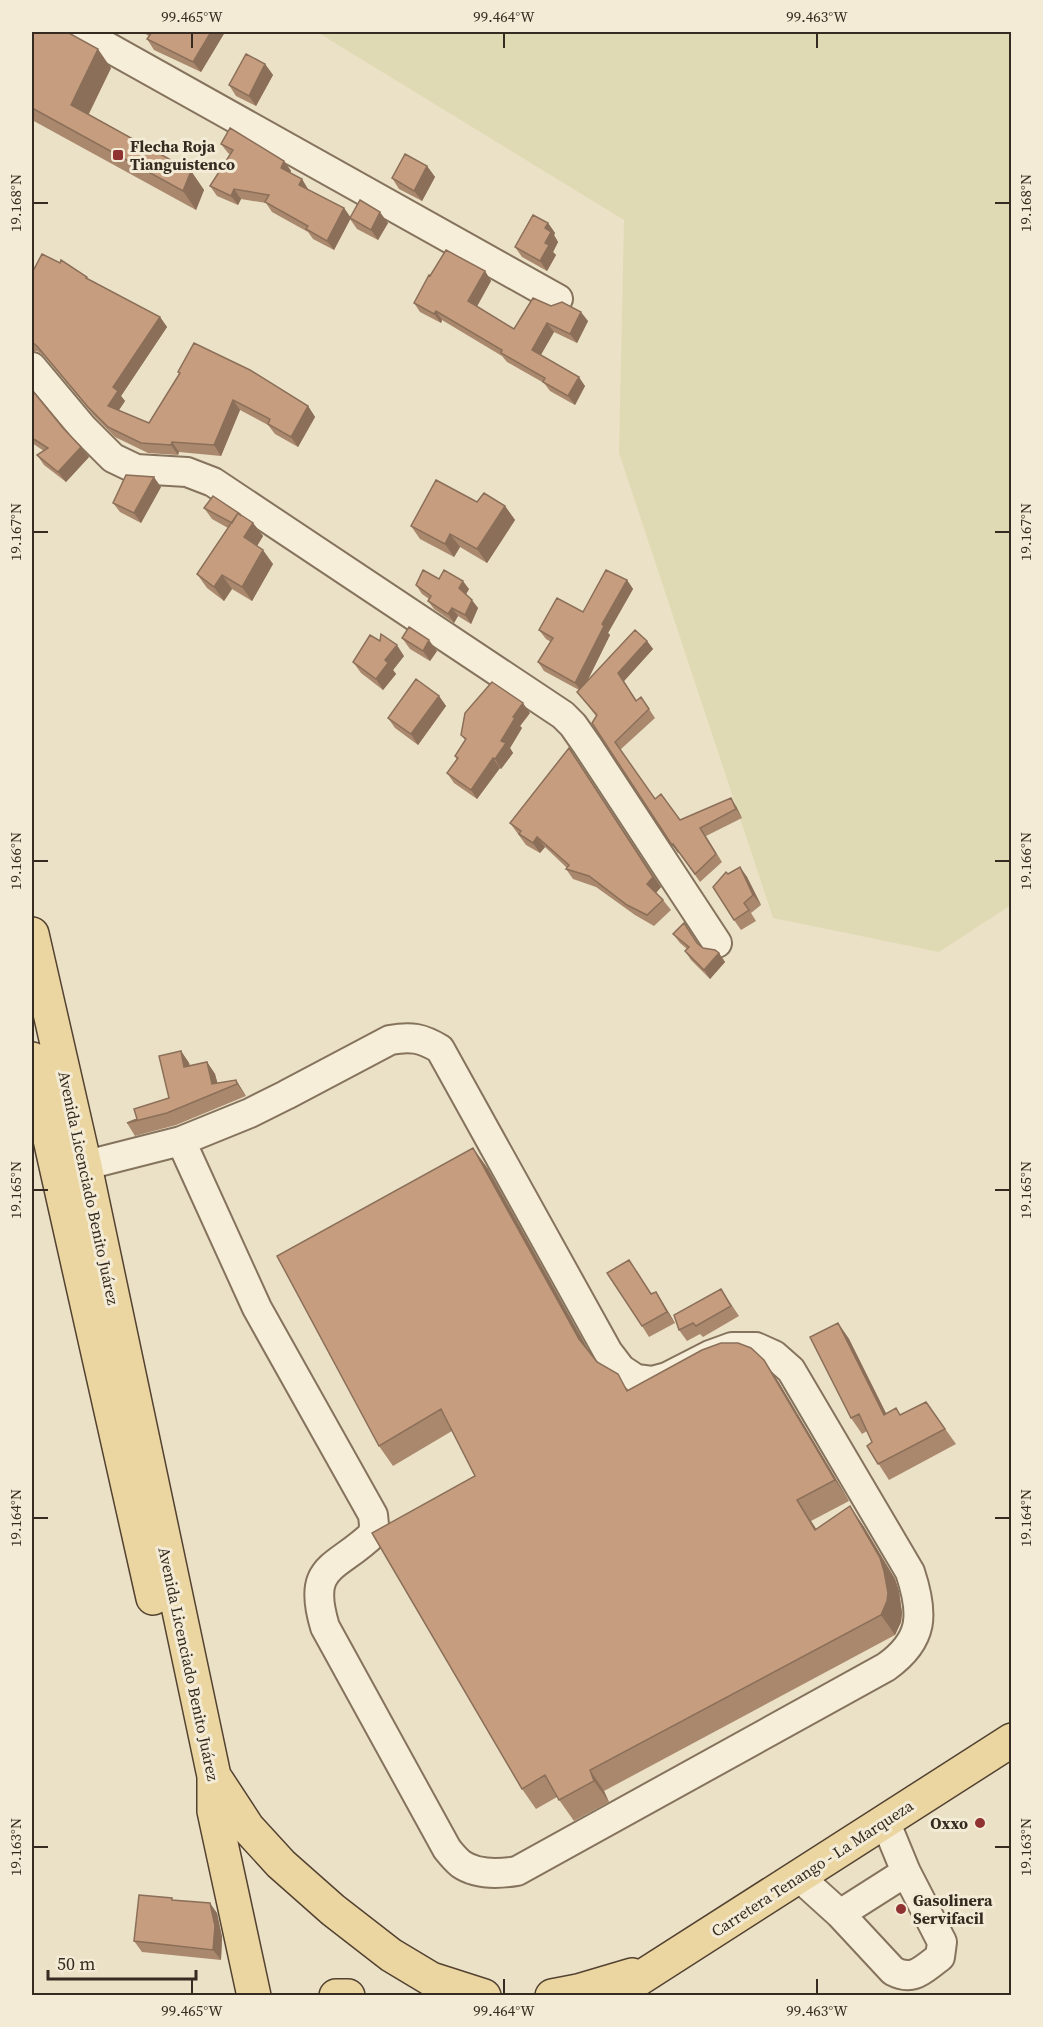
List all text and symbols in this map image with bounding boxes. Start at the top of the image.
text: 99.465°W [161,6,223,27]
text: 99.464°W [473,6,535,27]
text: 99.463°W [786,6,848,27]
place label: Flecha Roja Tianguistenco [130,135,235,175]
marker: Flecha Roja Tianguistenco [111,148,125,162]
text: 19.168°N [5,174,26,232]
text: 19.168°N [1015,174,1036,232]
text: 19.167°N [5,503,26,561]
text: 19.167°N [1015,503,1036,561]
text: 19.166°N [5,832,26,890]
text: 19.166°N [1015,832,1036,890]
street label: Avenida Licenciado Benito Juárez [53,1069,125,1307]
text: 19.165°N [5,1161,26,1219]
text: 19.165°N [1015,1161,1036,1219]
text: 19.164°N [5,1489,26,1547]
text: 19.164°N [1015,1489,1036,1547]
street label: Avenida Licenciado Benito Juárez [153,1545,225,1783]
street label: Carretera Tenango - La Marqueza [707,1794,918,1942]
place label: Oxxo [930,1812,968,1834]
marker: Oxxo [973,1816,987,1830]
text: 19.163°N [5,1818,26,1876]
text: 19.163°N [1015,1818,1036,1876]
place label: Gasolinera Servifacil [913,1889,993,1929]
marker: Gasolinera Servifacil [894,1902,908,1916]
scale bar [48,1943,196,1981]
text: 50 m [57,1951,95,1976]
text: 99.465°W [161,2000,223,2021]
text: 99.464°W [473,2000,535,2021]
text: 99.463°W [786,2000,848,2021]

